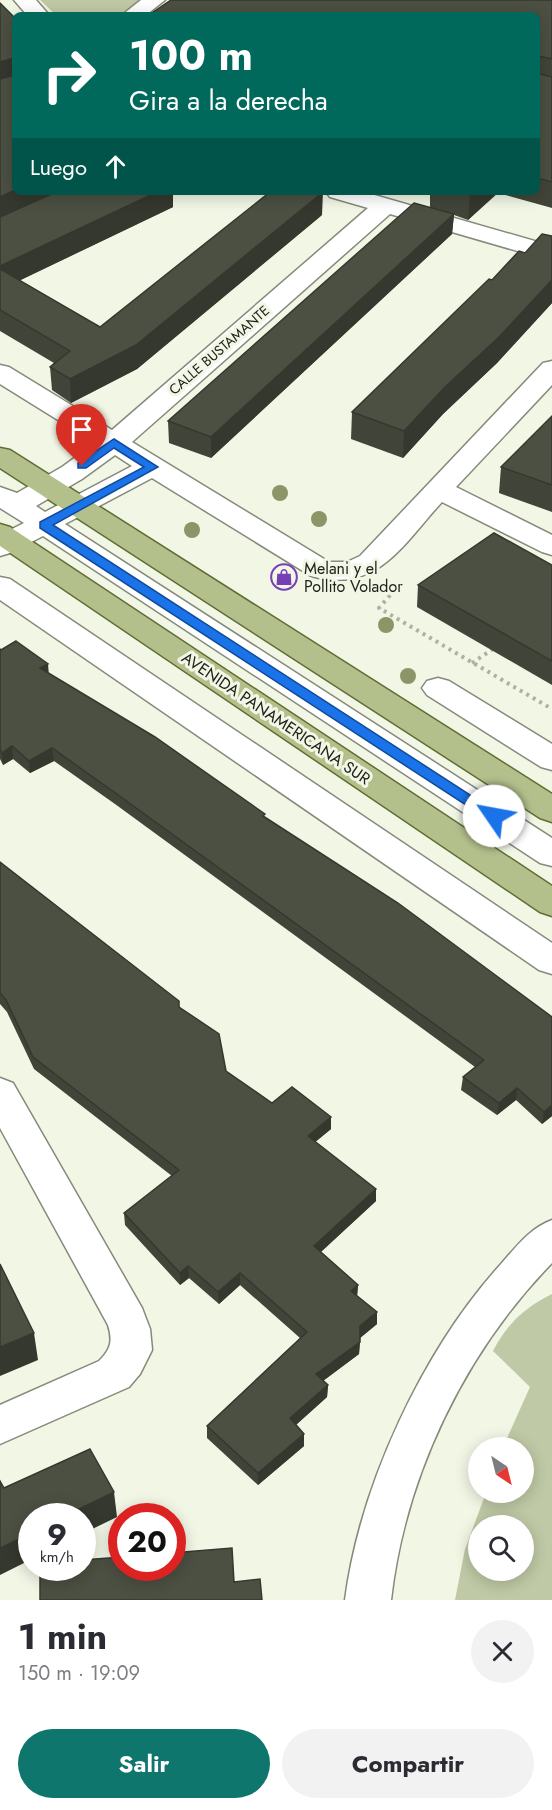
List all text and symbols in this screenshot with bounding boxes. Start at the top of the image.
text: 100 m [129,25,253,86]
icon: right [30,36,108,114]
text: Gira a la derecha [129,81,328,120]
icon: ahead [99,150,132,183]
text: Luego [30,151,87,183]
street label: CALLE BUSTAMANTE [164,301,274,399]
pin [56,404,107,466]
icon: arrive [65,413,98,446]
place label: Melani y el Pollito Volador [304,557,403,598]
shop icon: Melani y el Pollito Volador [269,562,299,592]
street label: AVENIDA PANAMERICANA SUR [177,646,375,790]
position arrow [462,784,526,848]
north arrow [468,1437,534,1503]
map controls [468,1437,534,1581]
speed limit sign: 20 [108,1503,186,1581]
text: 9 [47,1513,67,1556]
button: search [468,1515,534,1581]
text: km/h [40,1546,74,1568]
text: 1 min [18,1610,107,1662]
button: close [471,1620,534,1683]
text: 150 m · 19:09 [18,1659,140,1688]
button: Salir [18,1729,270,1798]
button: Compartir [282,1729,534,1798]

